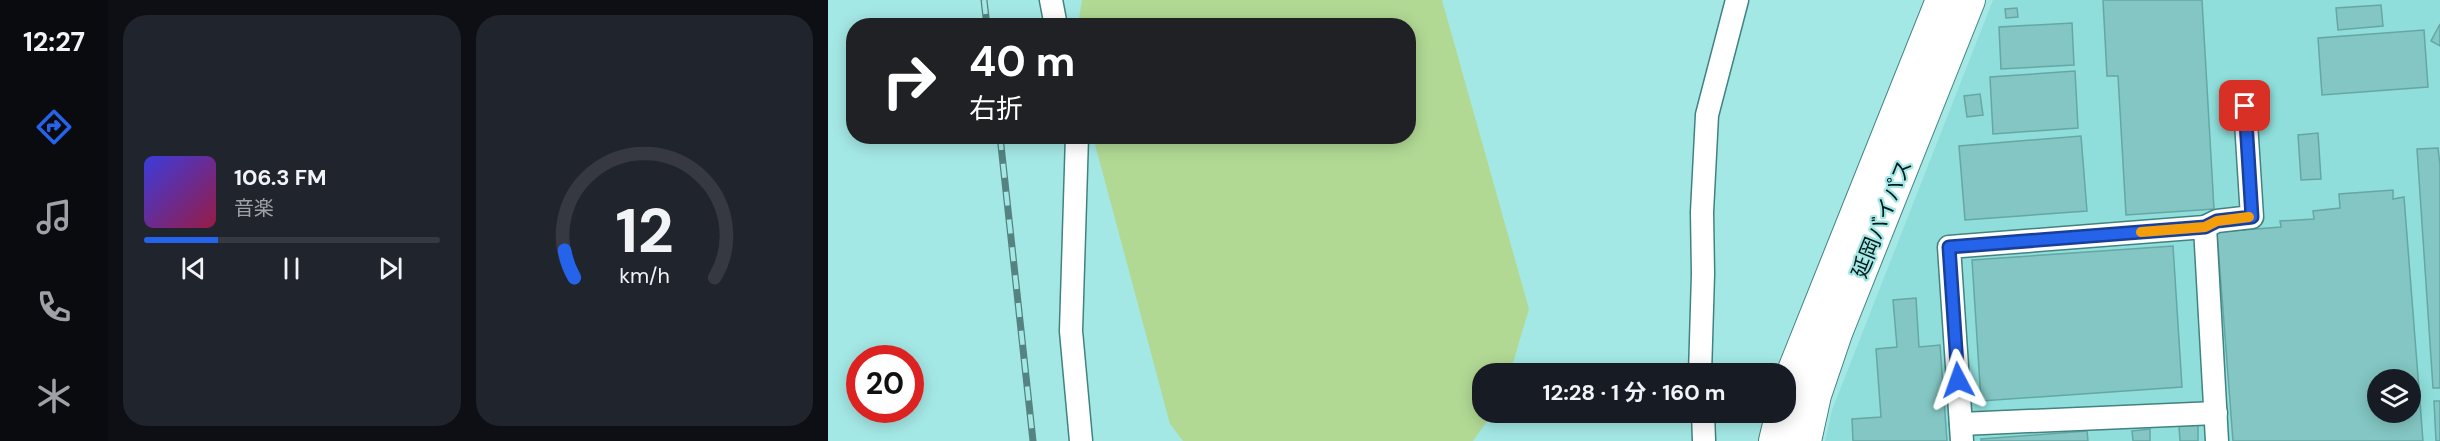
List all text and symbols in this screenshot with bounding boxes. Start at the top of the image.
text: 12:27 [23,24,85,59]
text: 40 m [969,34,1075,89]
icon: right [870,42,948,120]
pin [2219,80,2270,131]
icon: arrive [2228,89,2261,122]
text: 右折 [969,91,1023,126]
icon: directions [33,106,75,148]
street label: 延岡バイパス [1845,156,1919,282]
text: 106.3 FM [234,163,326,192]
text: 12 [615,190,674,271]
text: 音楽 [234,195,274,221]
icon: music [33,196,75,238]
icon: previous [177,252,210,285]
icon: pause [275,252,308,285]
icon: next [374,252,407,285]
text: km/h [619,262,670,290]
icon: phone [33,286,75,328]
speed limit sign: 20 [846,345,924,423]
position arrow [1926,348,1990,412]
map controls [2367,369,2421,423]
button: layers [2367,369,2421,423]
icon: climate [33,375,75,417]
text: 12:28 · 1 分 · 160 m [1542,378,1726,407]

